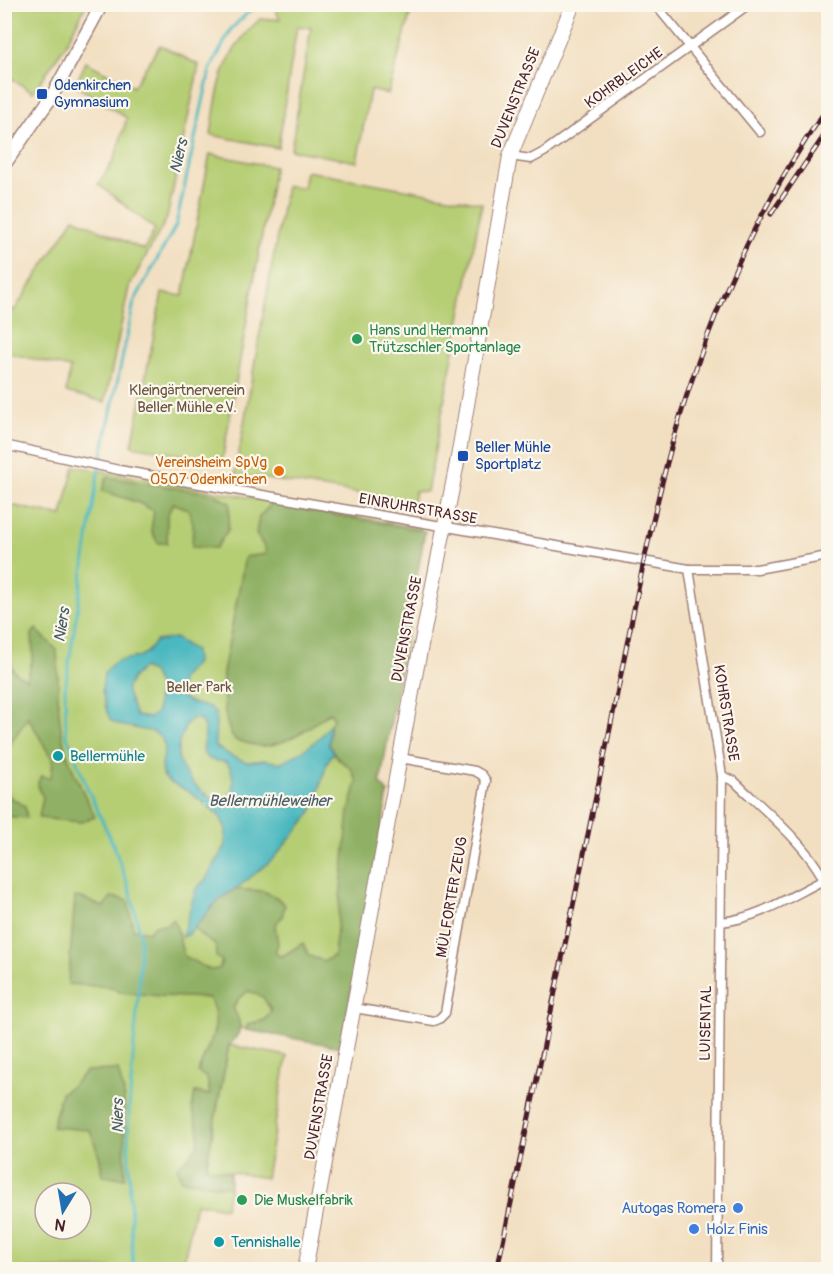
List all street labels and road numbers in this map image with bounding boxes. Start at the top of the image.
street label: KOHRBLEICHE [581,43,667,113]
street label: DUVENSTRASSE [487,45,545,151]
street label: EINRUHRSTRASSE [357,489,479,529]
street label: DUVENSTRASSE [387,574,427,683]
street label: KOHRSTRASSE [709,663,743,763]
street label: MÜLFORTER ZEUG [432,835,472,959]
street label: LUISENTAL [696,985,716,1061]
street label: DUVENSTRASSE [300,1052,338,1161]

